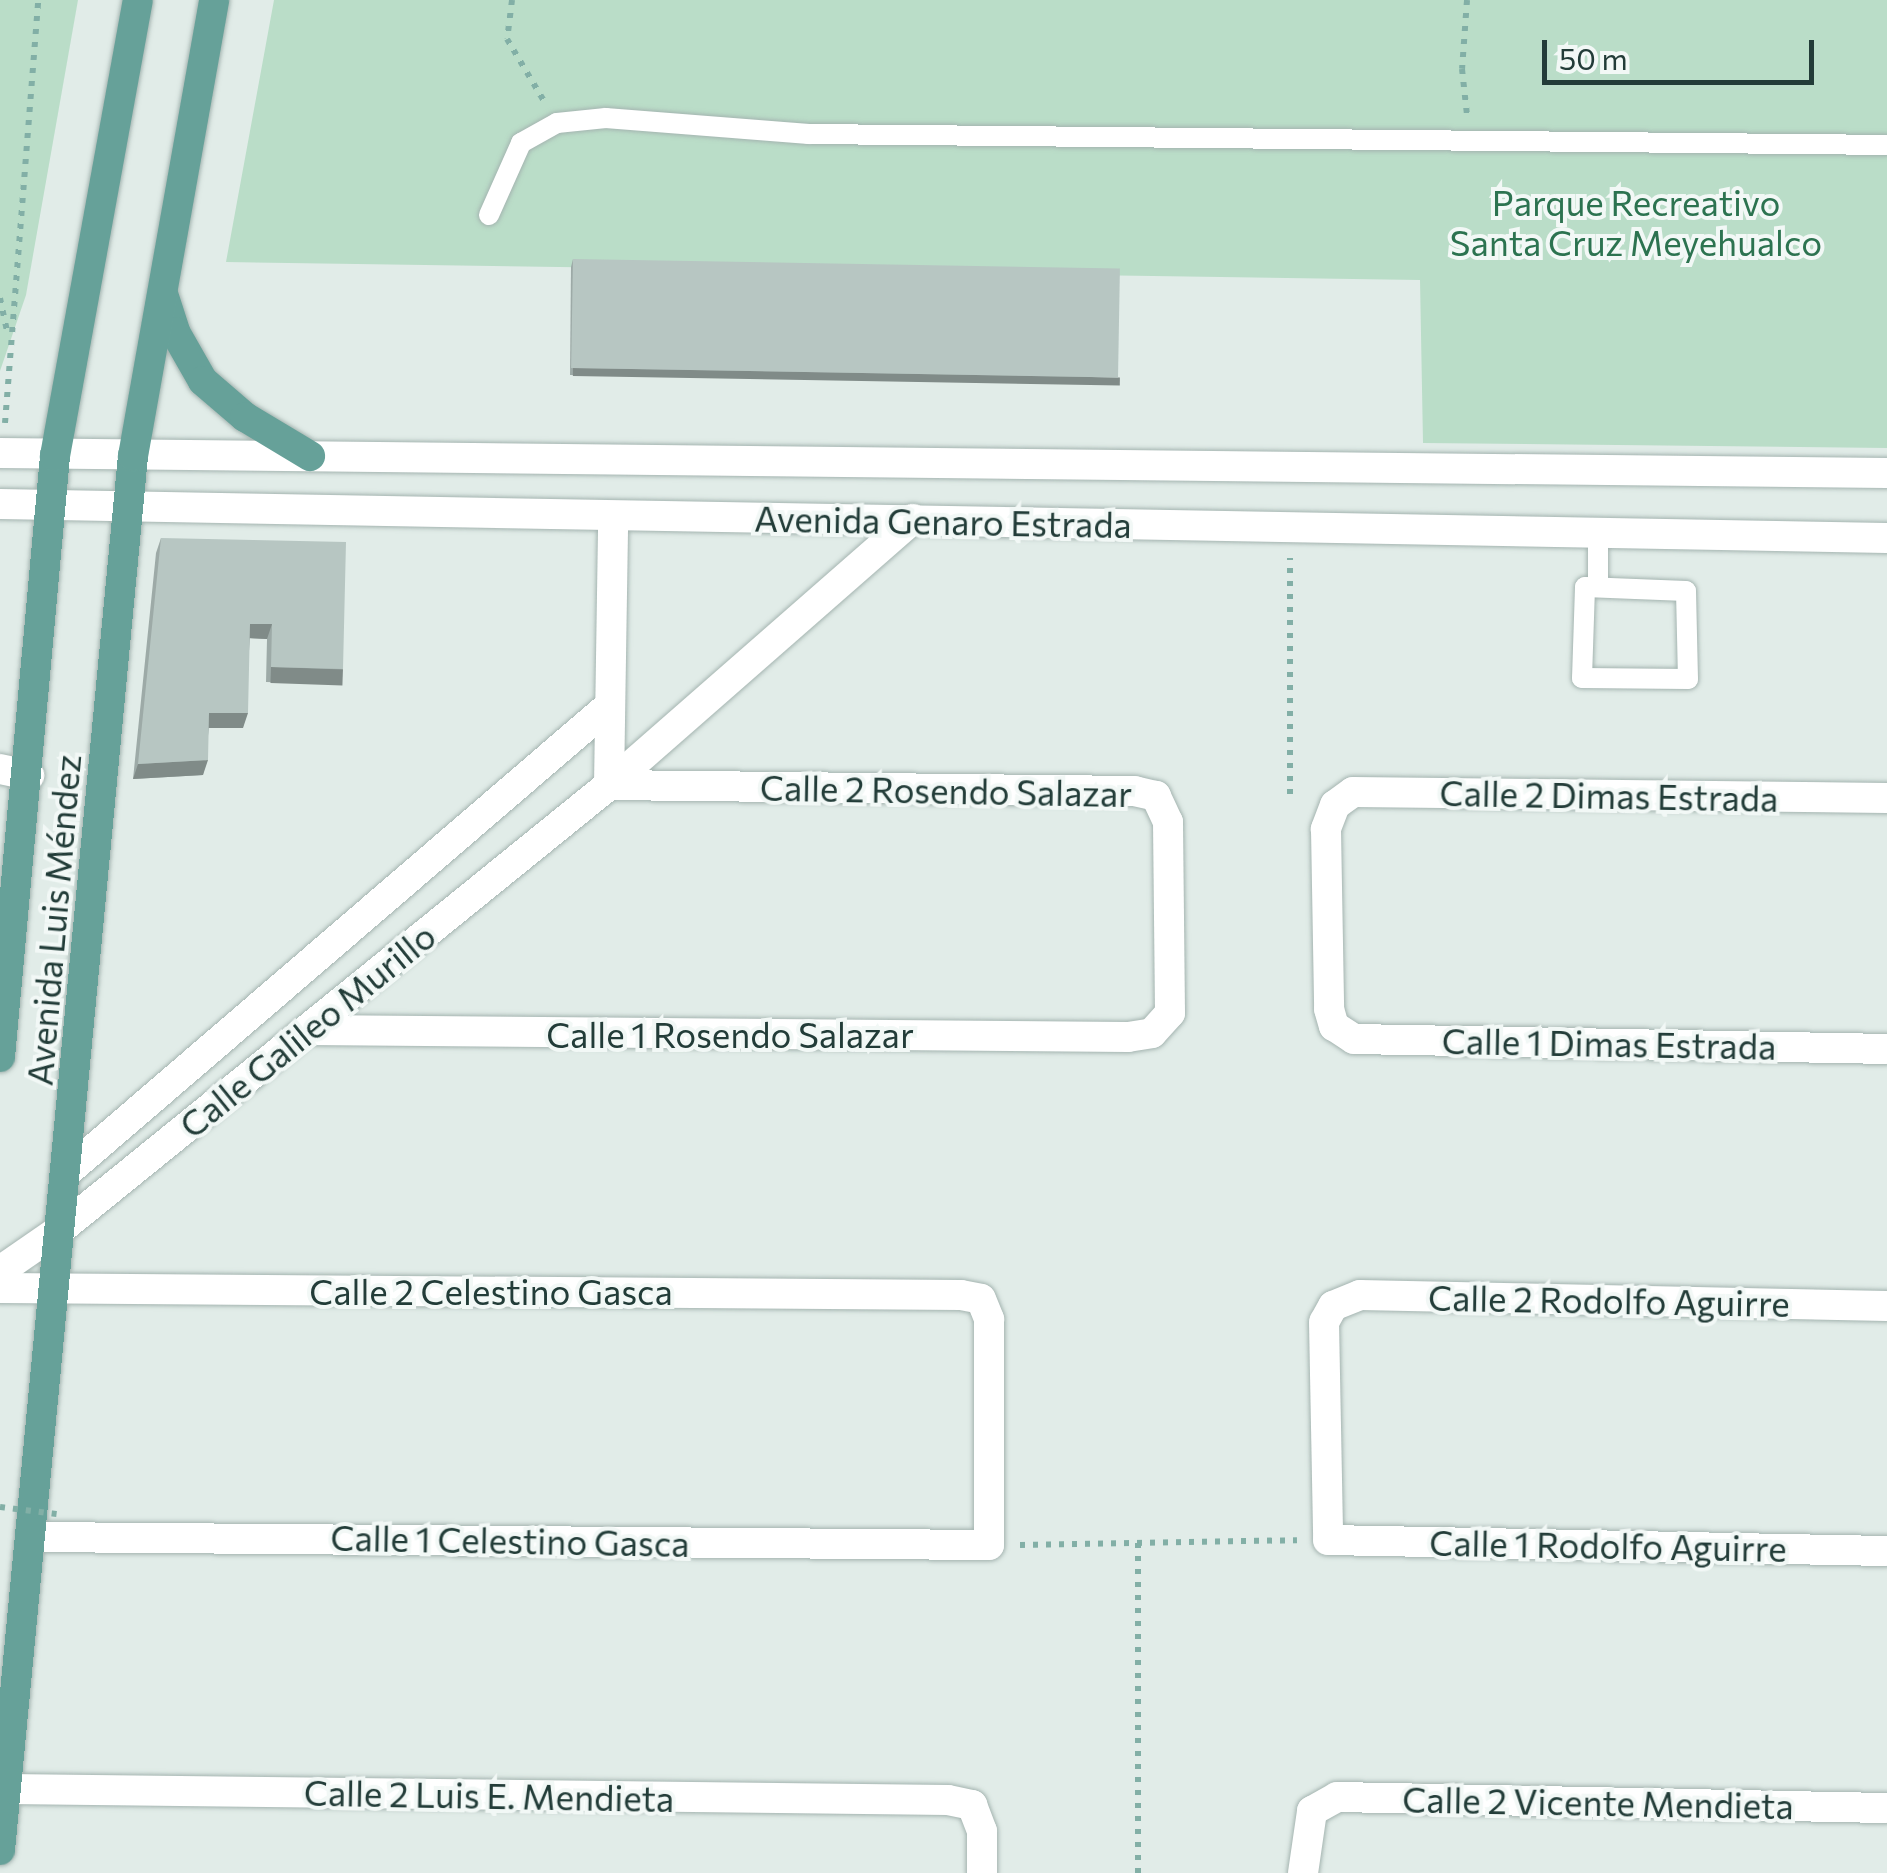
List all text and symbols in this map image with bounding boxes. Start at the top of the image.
scale bar [1547,20,1820,82]
text: 50 m [1559,39,1628,76]
park label: Parque Recreativo Santa Cruz Meyehualco [1450,181,1822,263]
street label: Avenida Genaro Estrada [754,497,1132,545]
street label: Avenida Luis Méndez [18,753,88,1087]
street label: Calle 2 Rosendo Salazar [760,766,1132,814]
street label: Calle 2 Dimas Estrada [1439,771,1779,819]
street label: Calle Galileo Murillo [171,914,443,1146]
street label: Calle 1 Rosendo Salazar [546,1013,914,1055]
street label: Calle 1 Dimas Estrada [1441,1019,1777,1067]
street label: Calle 2 Celestino Gasca [309,1270,673,1312]
street label: Calle 2 Rodolfo Aguirre [1428,1276,1790,1324]
street label: Calle 1 Celestino Gasca [330,1516,690,1564]
street label: Calle 1 Rodolfo Aguirre [1429,1521,1787,1569]
street label: Calle 2 Luis E. Mendieta [304,1771,674,1819]
street label: Calle 2 Vicente Mendieta [1402,1778,1794,1826]

